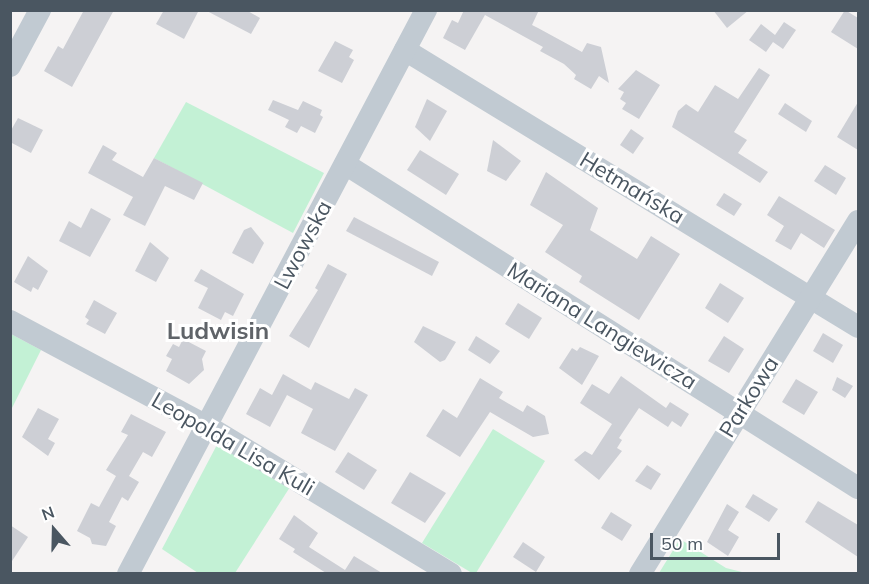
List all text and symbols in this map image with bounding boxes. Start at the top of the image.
street label: Hetmańska [575,146,689,230]
street label: Lwowska [269,196,337,294]
street label: Mariana Langiewicza [502,257,702,395]
district label: Ludwisin [167,317,269,345]
street label: Parkowa [714,352,784,442]
street label: Leopolda Lisa Kuli [147,387,319,501]
north arrow [24,500,84,560]
text: N [39,502,57,525]
scale bar [653,521,784,559]
text: 50 m [661,532,703,555]

